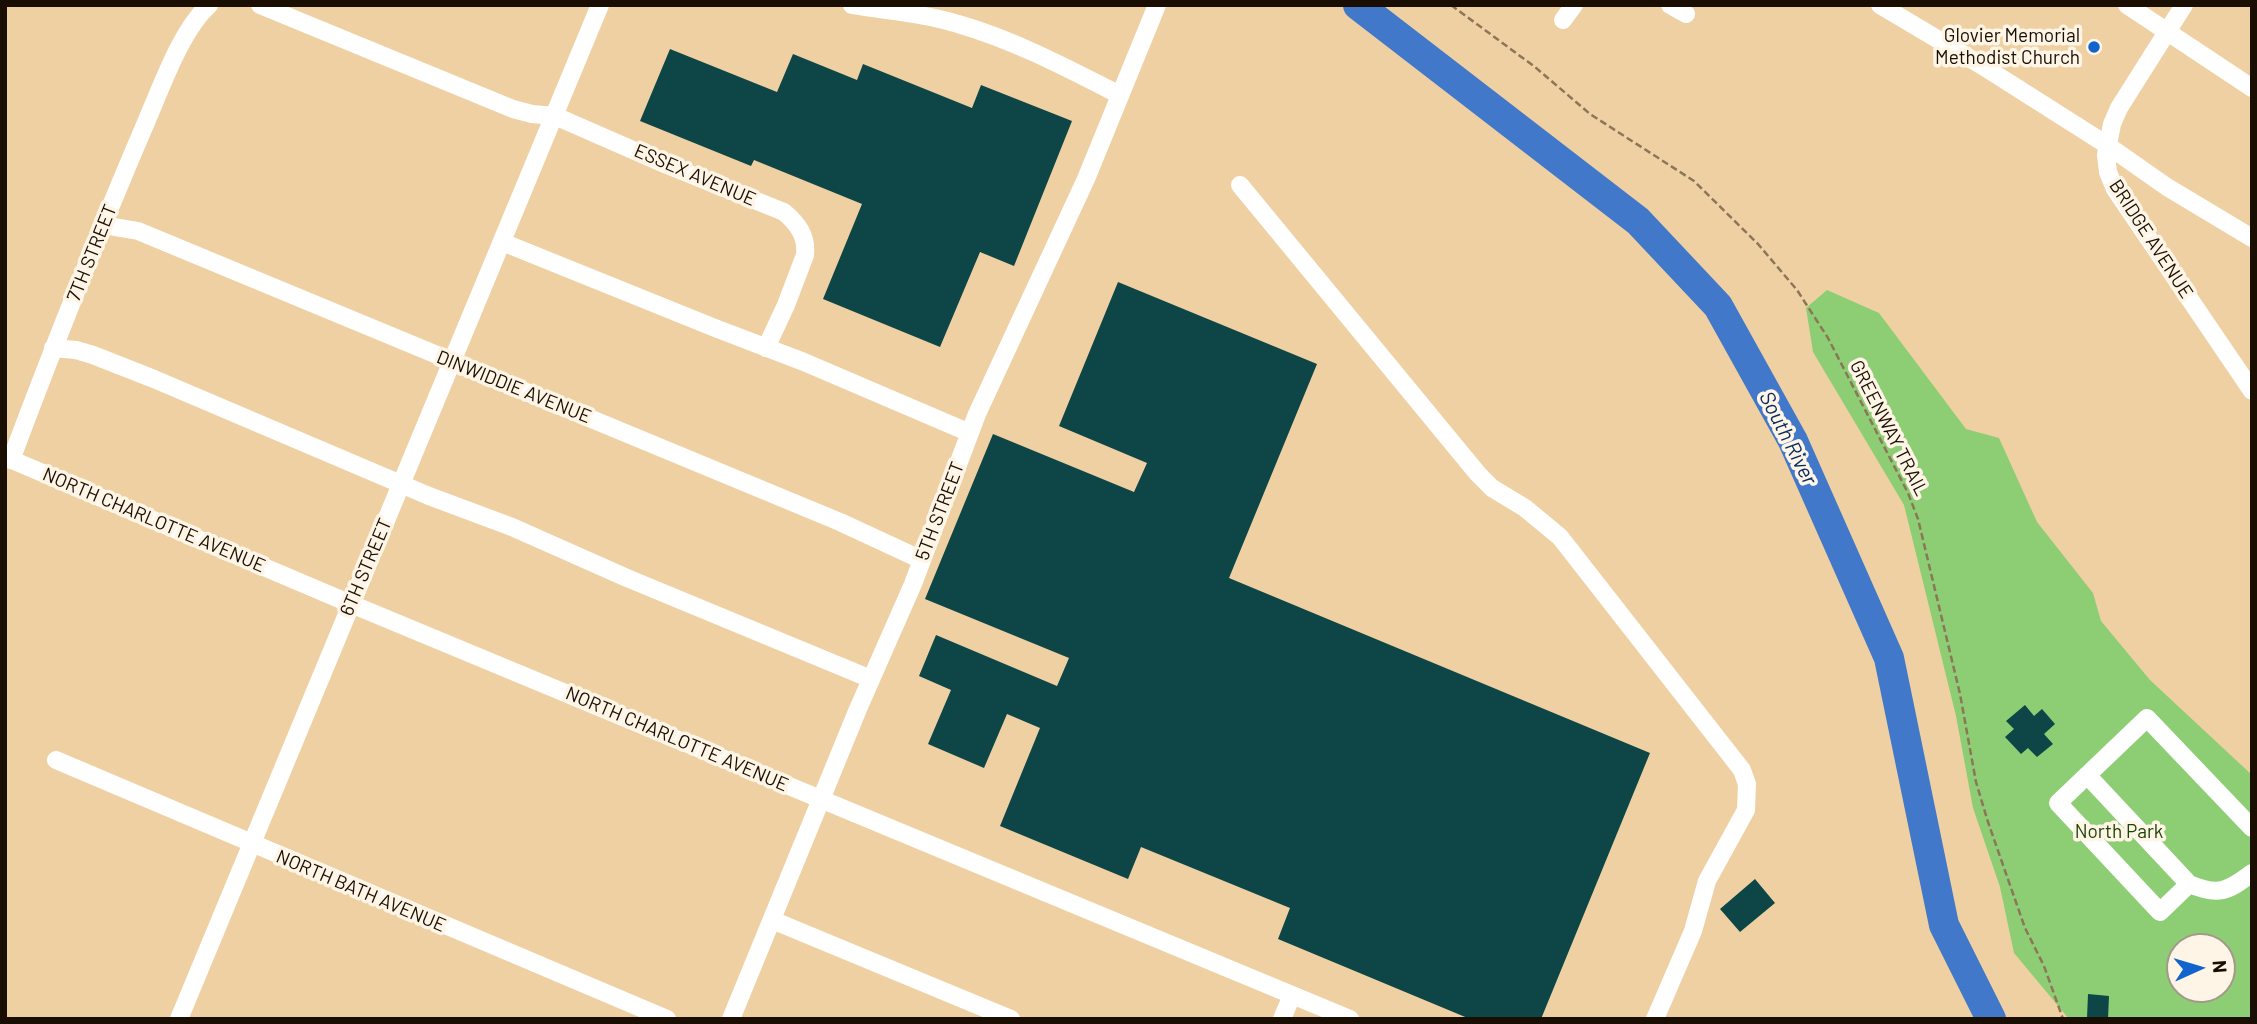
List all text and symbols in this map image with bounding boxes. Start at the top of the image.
place label: Glovier Memorial Methodist Church [1935,25,2080,69]
marker: Glovier Memorial Methodist Church [2086,39,2102,55]
street label: ESSEX AVENUE [631,139,759,211]
street label: BRIDGE AVENUE [2104,175,2198,303]
street label: 7TH STREET [62,201,122,305]
street label: DINWIDDIE AVENUE [433,346,595,428]
street label: GREENWAY TRAIL [1845,356,1933,500]
water label: South River [1754,387,1822,489]
street label: 5TH STREET [911,458,969,564]
street label: NORTH CHARLOTTE AVENUE [39,463,269,577]
street label: 6TH STREET [335,515,397,619]
street label: NORTH CHARLOTTE AVENUE [562,682,792,796]
park label: North Park [2075,821,2163,843]
street label: NORTH BATH AVENUE [273,845,449,937]
north arrow [2166,933,2236,1003]
text: N [2209,960,2232,974]

